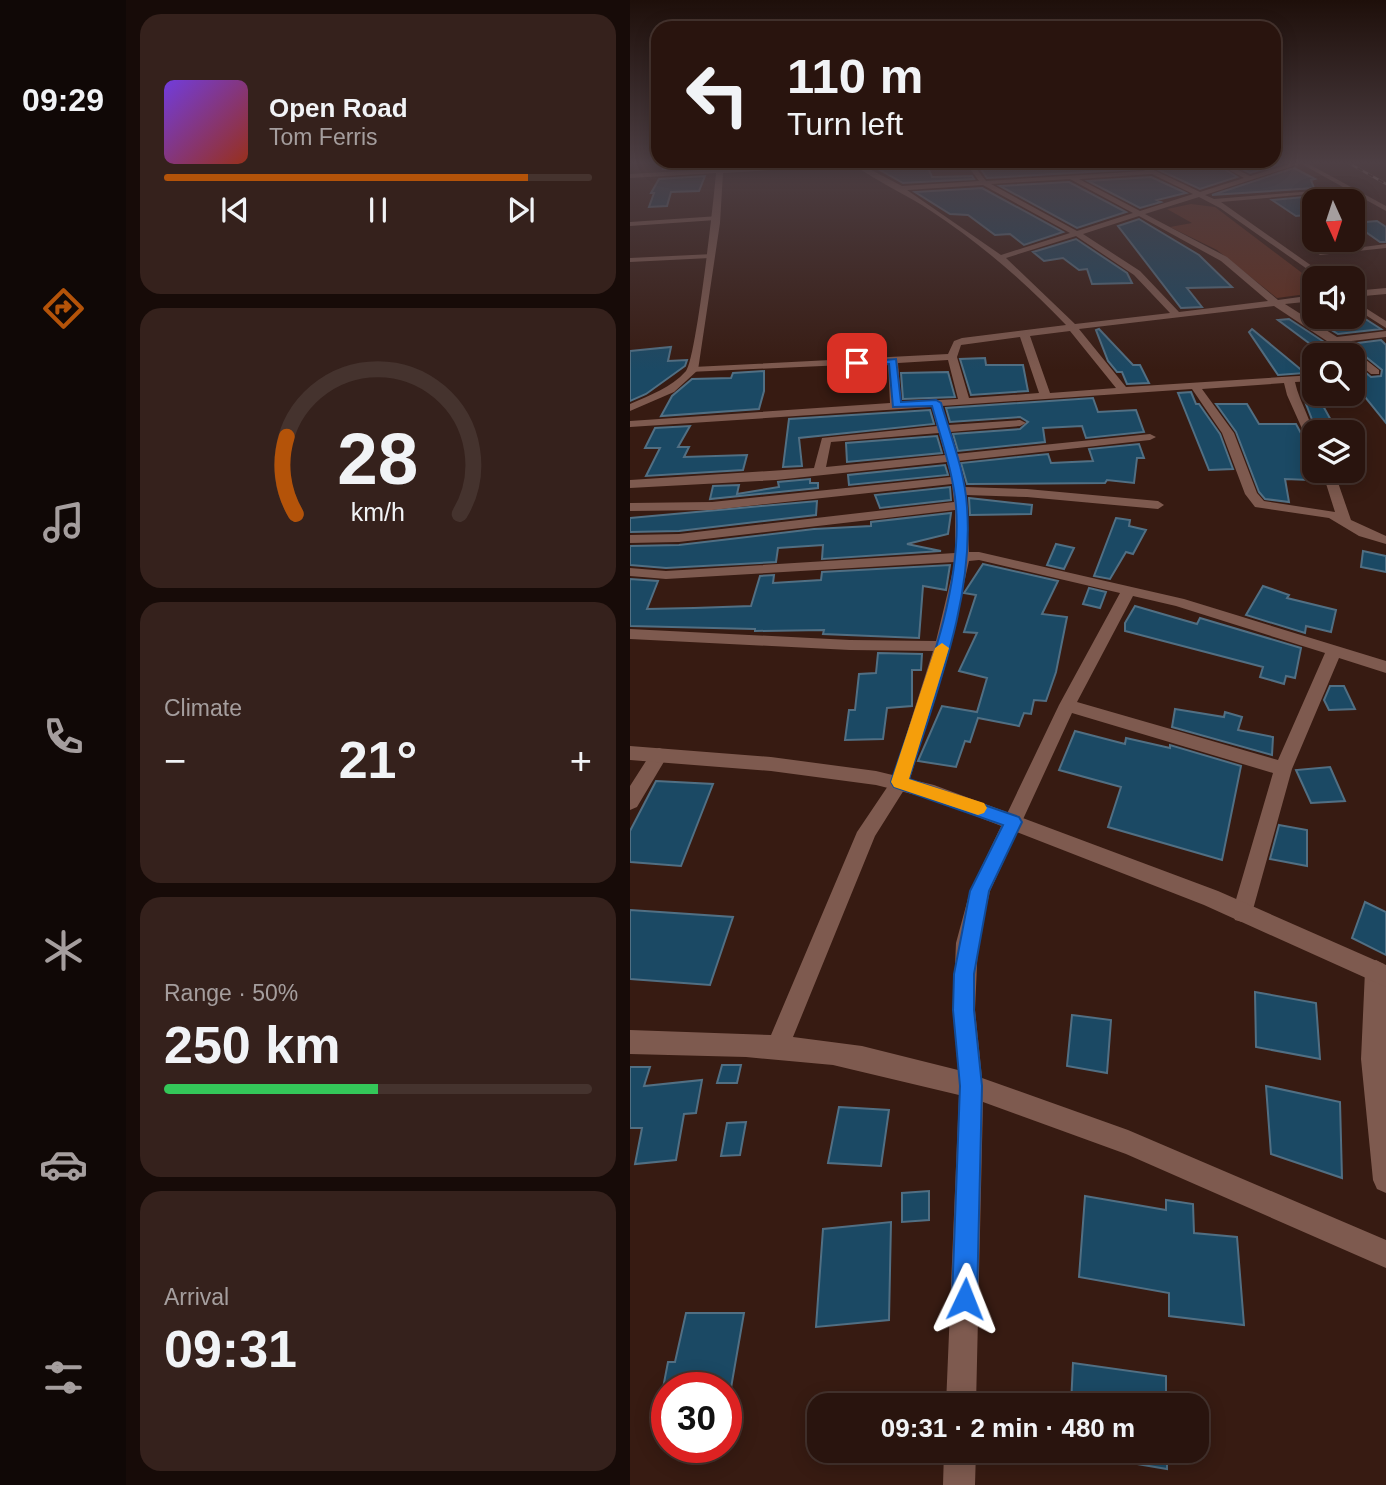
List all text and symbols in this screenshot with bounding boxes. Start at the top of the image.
icon: left [672,49,763,140]
text: 110 m [787,49,923,103]
text: 09:29 [22,82,104,118]
text: Open Road [269,93,408,123]
text: Turn left [787,106,903,142]
text: Tom Ferris [269,124,378,150]
north arrow [1302,189,1365,252]
map controls [1302,189,1365,483]
icon: previous [216,191,254,229]
icon: pause [359,191,397,229]
icon: next [502,191,540,229]
button: sound [1302,266,1365,329]
icon: directions [39,284,88,333]
pin [827,333,887,393]
button: search [1302,343,1365,406]
icon: arrive [838,344,876,382]
text: 28 [338,419,418,500]
button: layers [1302,420,1365,483]
icon: music [39,498,88,547]
text: km/h [351,498,405,526]
text: Climate [164,695,242,721]
icon: phone [39,712,88,761]
text: 21° [339,731,417,789]
text: − [164,740,186,782]
text: + [570,740,592,782]
icon: climate [39,926,88,975]
text: Range · 50% [164,980,298,1006]
text: 250 km [164,1016,340,1074]
icon: car [39,1140,88,1189]
position arrow [928,1262,1002,1336]
text: Arrival [164,1284,229,1310]
text: 09:31 [164,1320,297,1378]
icon: filters [39,1353,88,1402]
speed limit sign: 30 [651,1372,742,1463]
text: 09:31 · 2 min · 480 m [881,1413,1135,1443]

